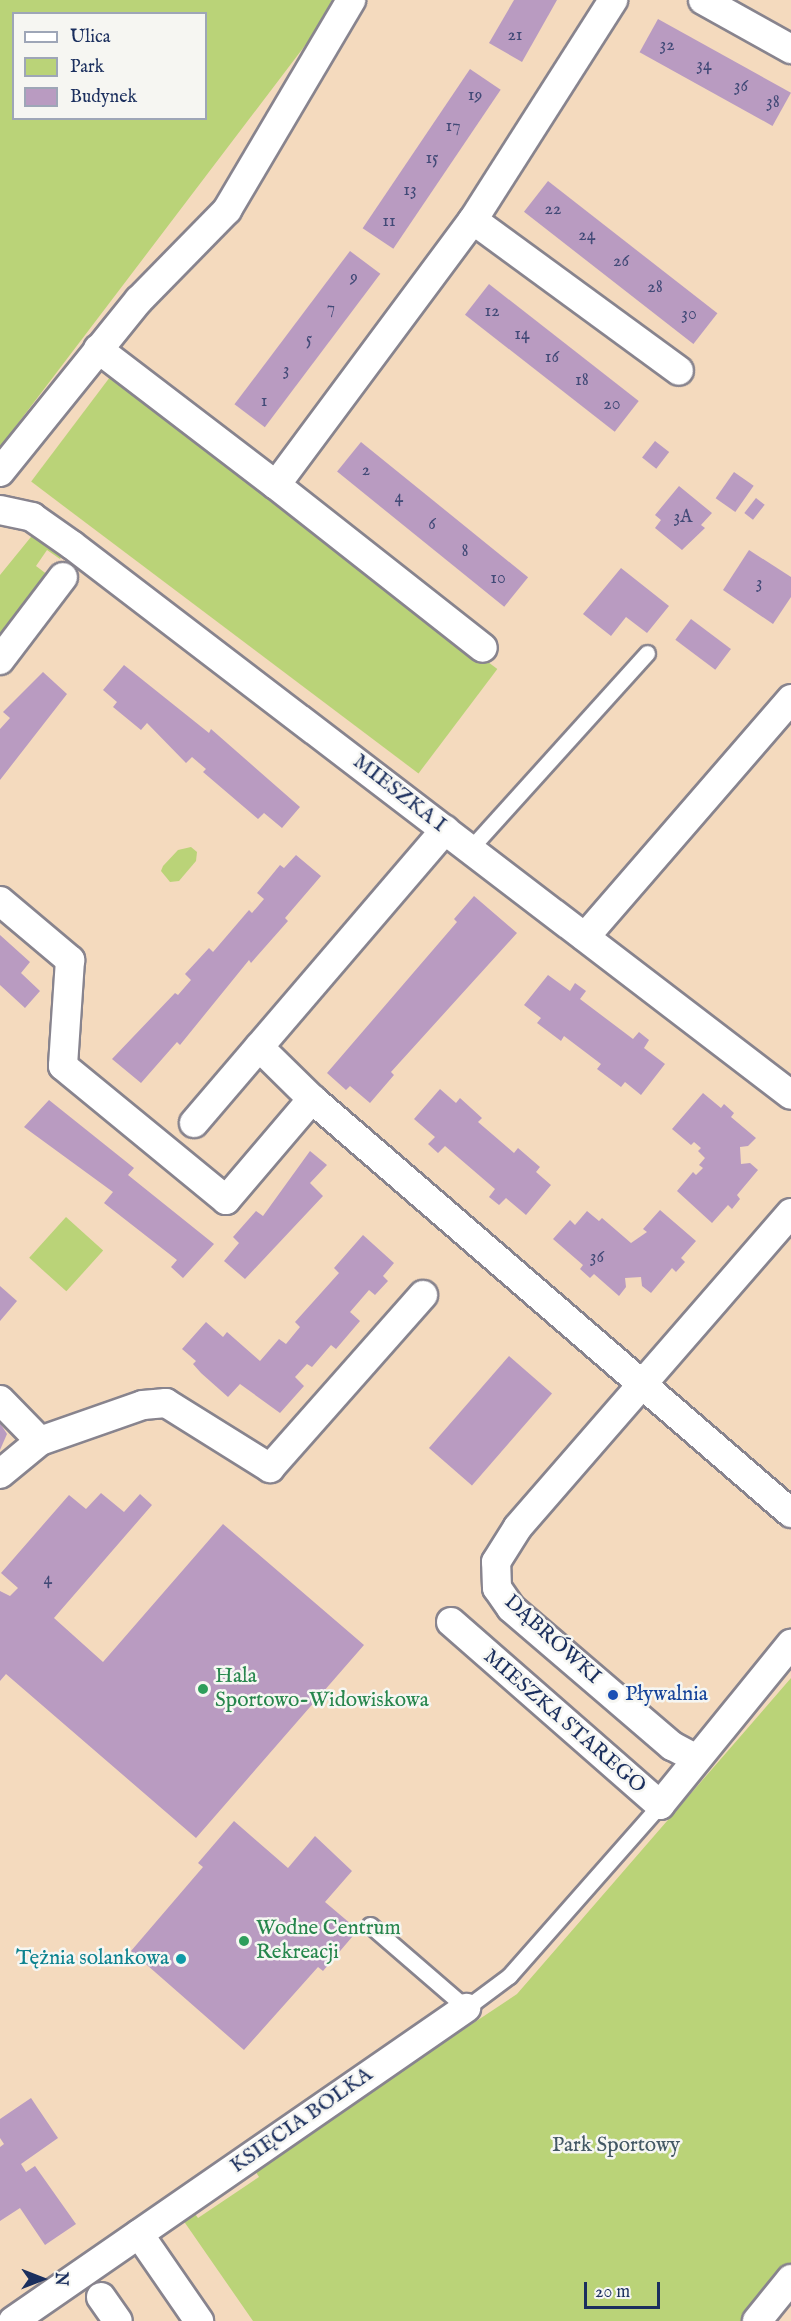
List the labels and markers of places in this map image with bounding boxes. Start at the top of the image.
place label: Hala Sportowo-Widowiskowa [215,1664,429,1714]
marker: Hala Sportowo-Widowiskowa [196,1682,210,1696]
place label: Pływalnia [625,1682,708,1708]
marker: Pływalnia [606,1688,620,1702]
place label: Wodne Centrum Rekreacji [256,1916,401,1966]
marker: Wodne Centrum Rekreacji [237,1934,251,1948]
place label: Tężnia solankowa [16,1946,169,1972]
marker: Tężnia solankowa [174,1952,188,1966]

